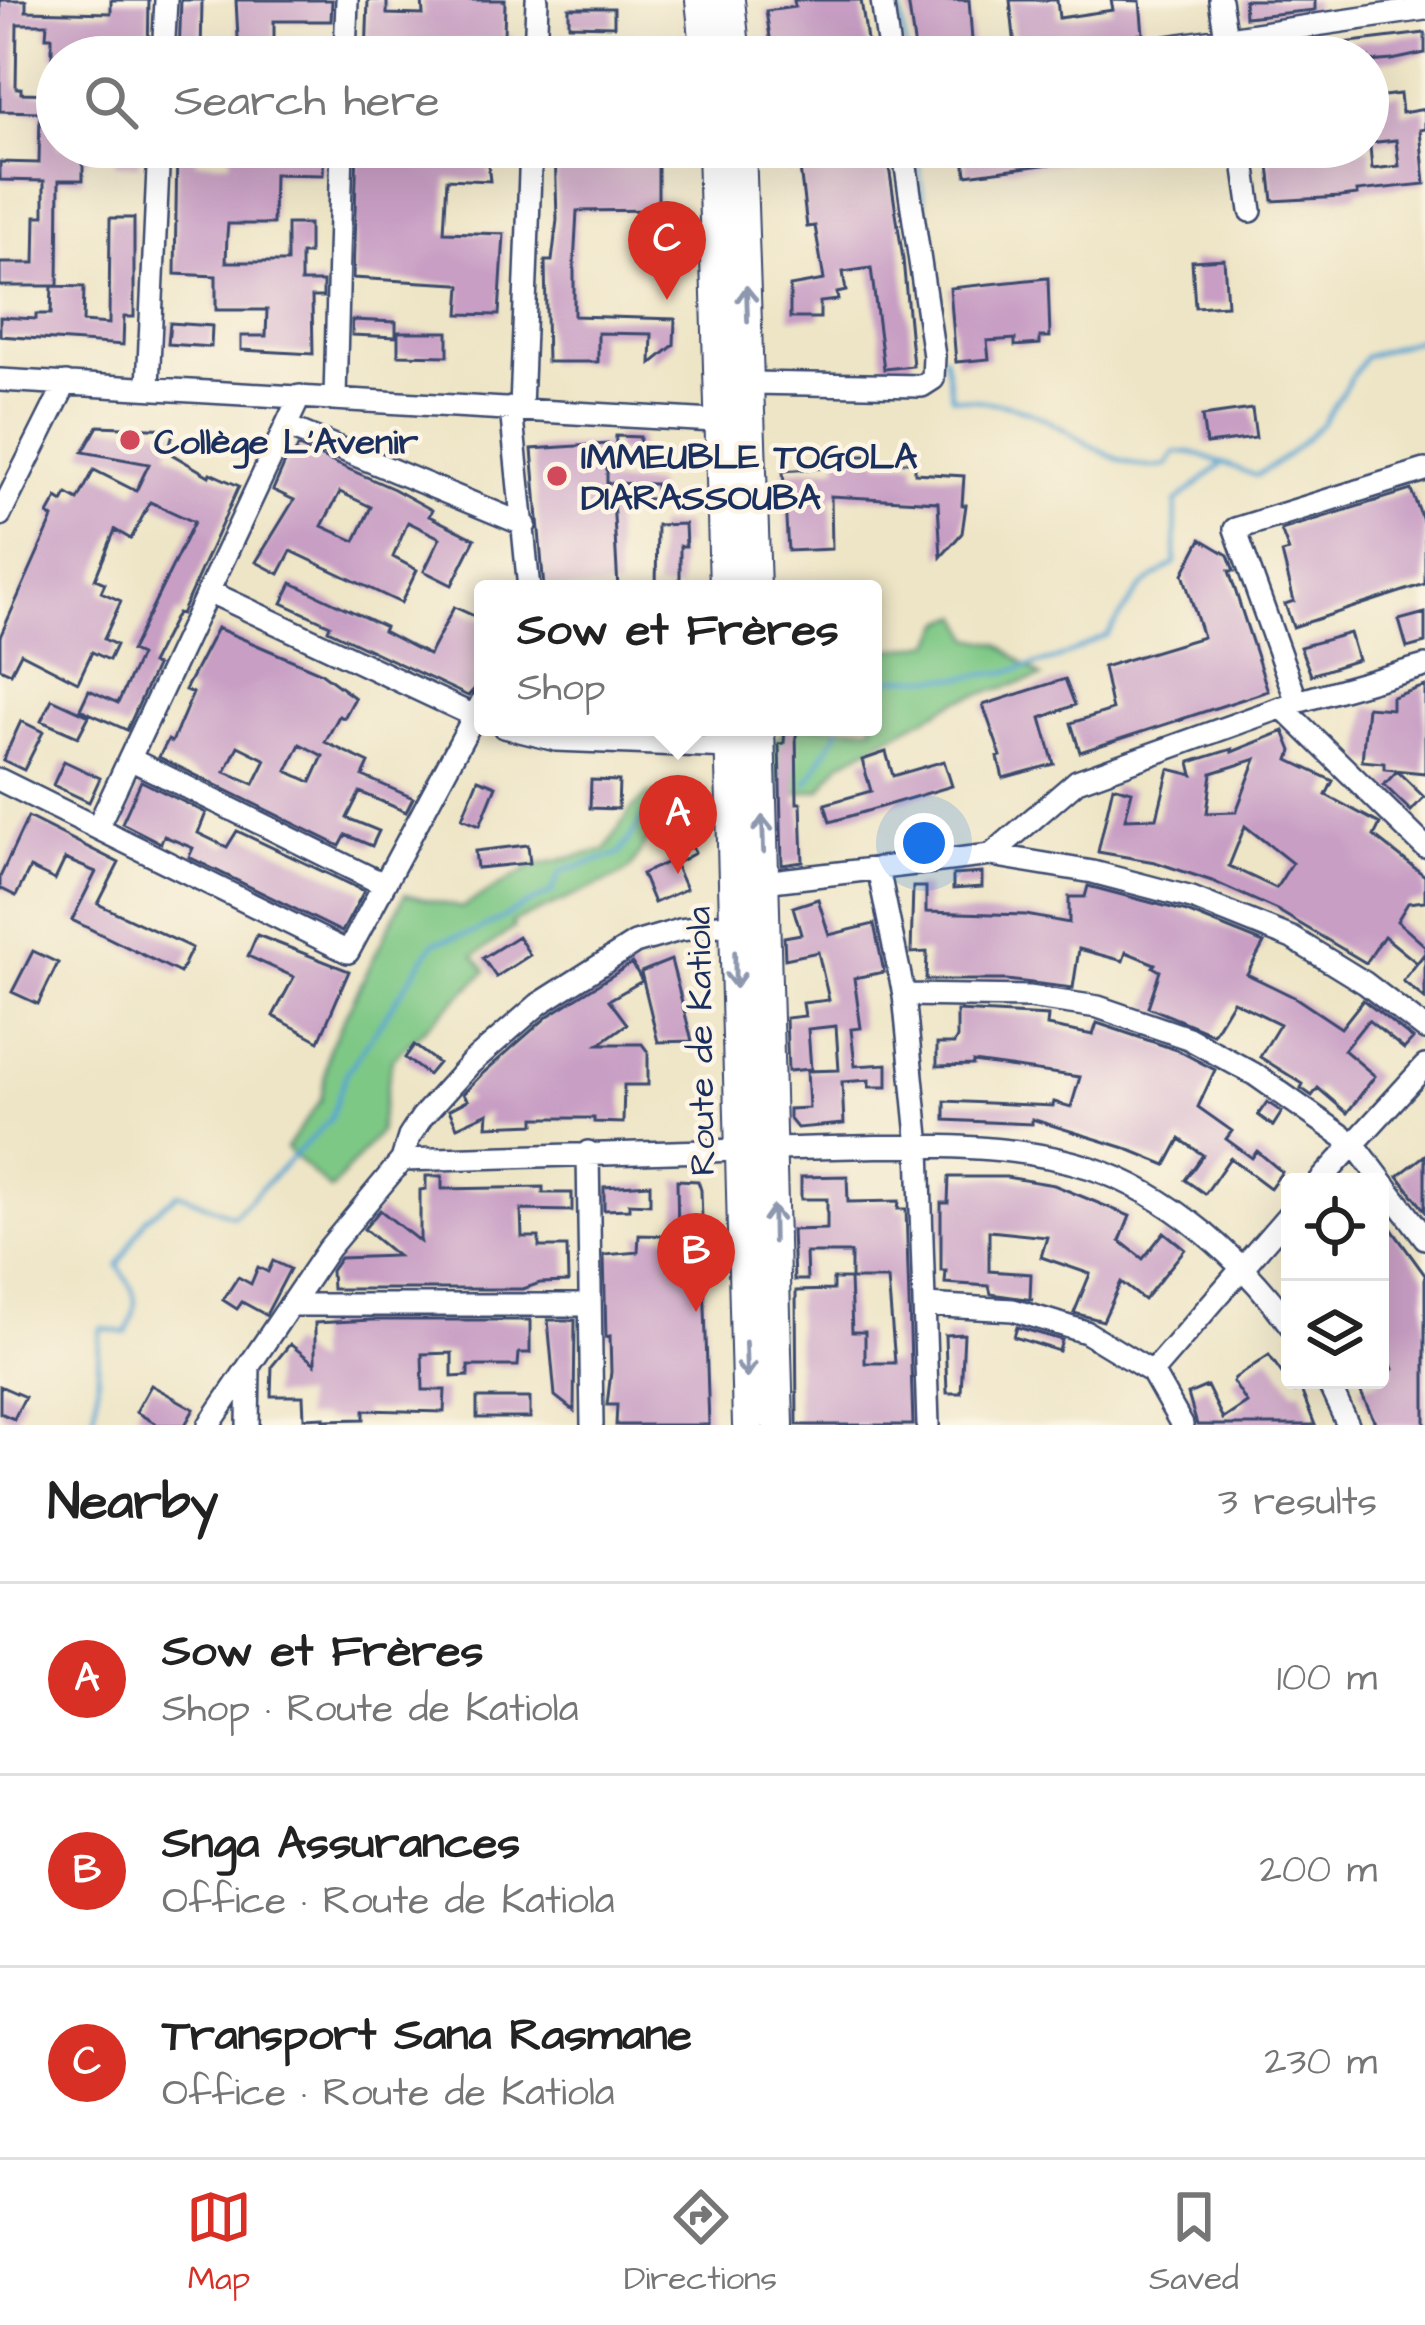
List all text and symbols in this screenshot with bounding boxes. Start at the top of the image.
search box [36,36,1389,168]
icon: search [78,69,144,135]
text: Search here [174,71,440,133]
pin: C [628,201,706,300]
one-way arrow [735,285,758,324]
place label: Collège L'Avenir [154,417,418,469]
marker: Collège L'Avenir [117,427,143,453]
place label: IMMEUBLE TOGOLA DIARASSOUBA [581,432,918,524]
marker: IMMEUBLE TOGOLA DIARASSOUBA [544,463,570,489]
popup [474,580,882,736]
text: Sow et Frères [517,600,839,662]
text: Shop [517,662,605,716]
pin: A [639,775,717,874]
your location [894,813,954,873]
one-way arrow [751,815,774,854]
street label: Route de Katiola [674,906,729,1176]
one-way arrow [724,950,747,989]
map controls [1281,1173,1389,1389]
button: locate [1281,1173,1389,1281]
one-way arrow [761,1205,784,1244]
pin: B [657,1213,735,1312]
button: layers [1281,1281,1389,1389]
one-way arrow [734,1340,757,1379]
text: Nearby [48,1468,218,1539]
text: 3 results [1218,1476,1377,1530]
text: Sow et Frères [162,1621,483,1683]
text: A [75,1652,99,1706]
text: 100 m [1277,1652,1377,1706]
text: Shop · Route de Katiola [162,1683,579,1737]
text: Snga Assurances [162,1813,520,1875]
text: B [73,1844,101,1898]
text: 200 m [1260,1844,1377,1898]
text: Office · Route de Katiola [162,1875,615,1929]
text: Transport Sana Rasmane [162,2005,692,2067]
text: C [73,2036,101,2090]
text: 230 m [1264,2036,1377,2090]
text: Office · Route de Katiola [162,2067,615,2121]
tab: Map [186,2184,252,2302]
tab: Directions [624,2184,777,2302]
tab: Saved [1149,2184,1239,2302]

